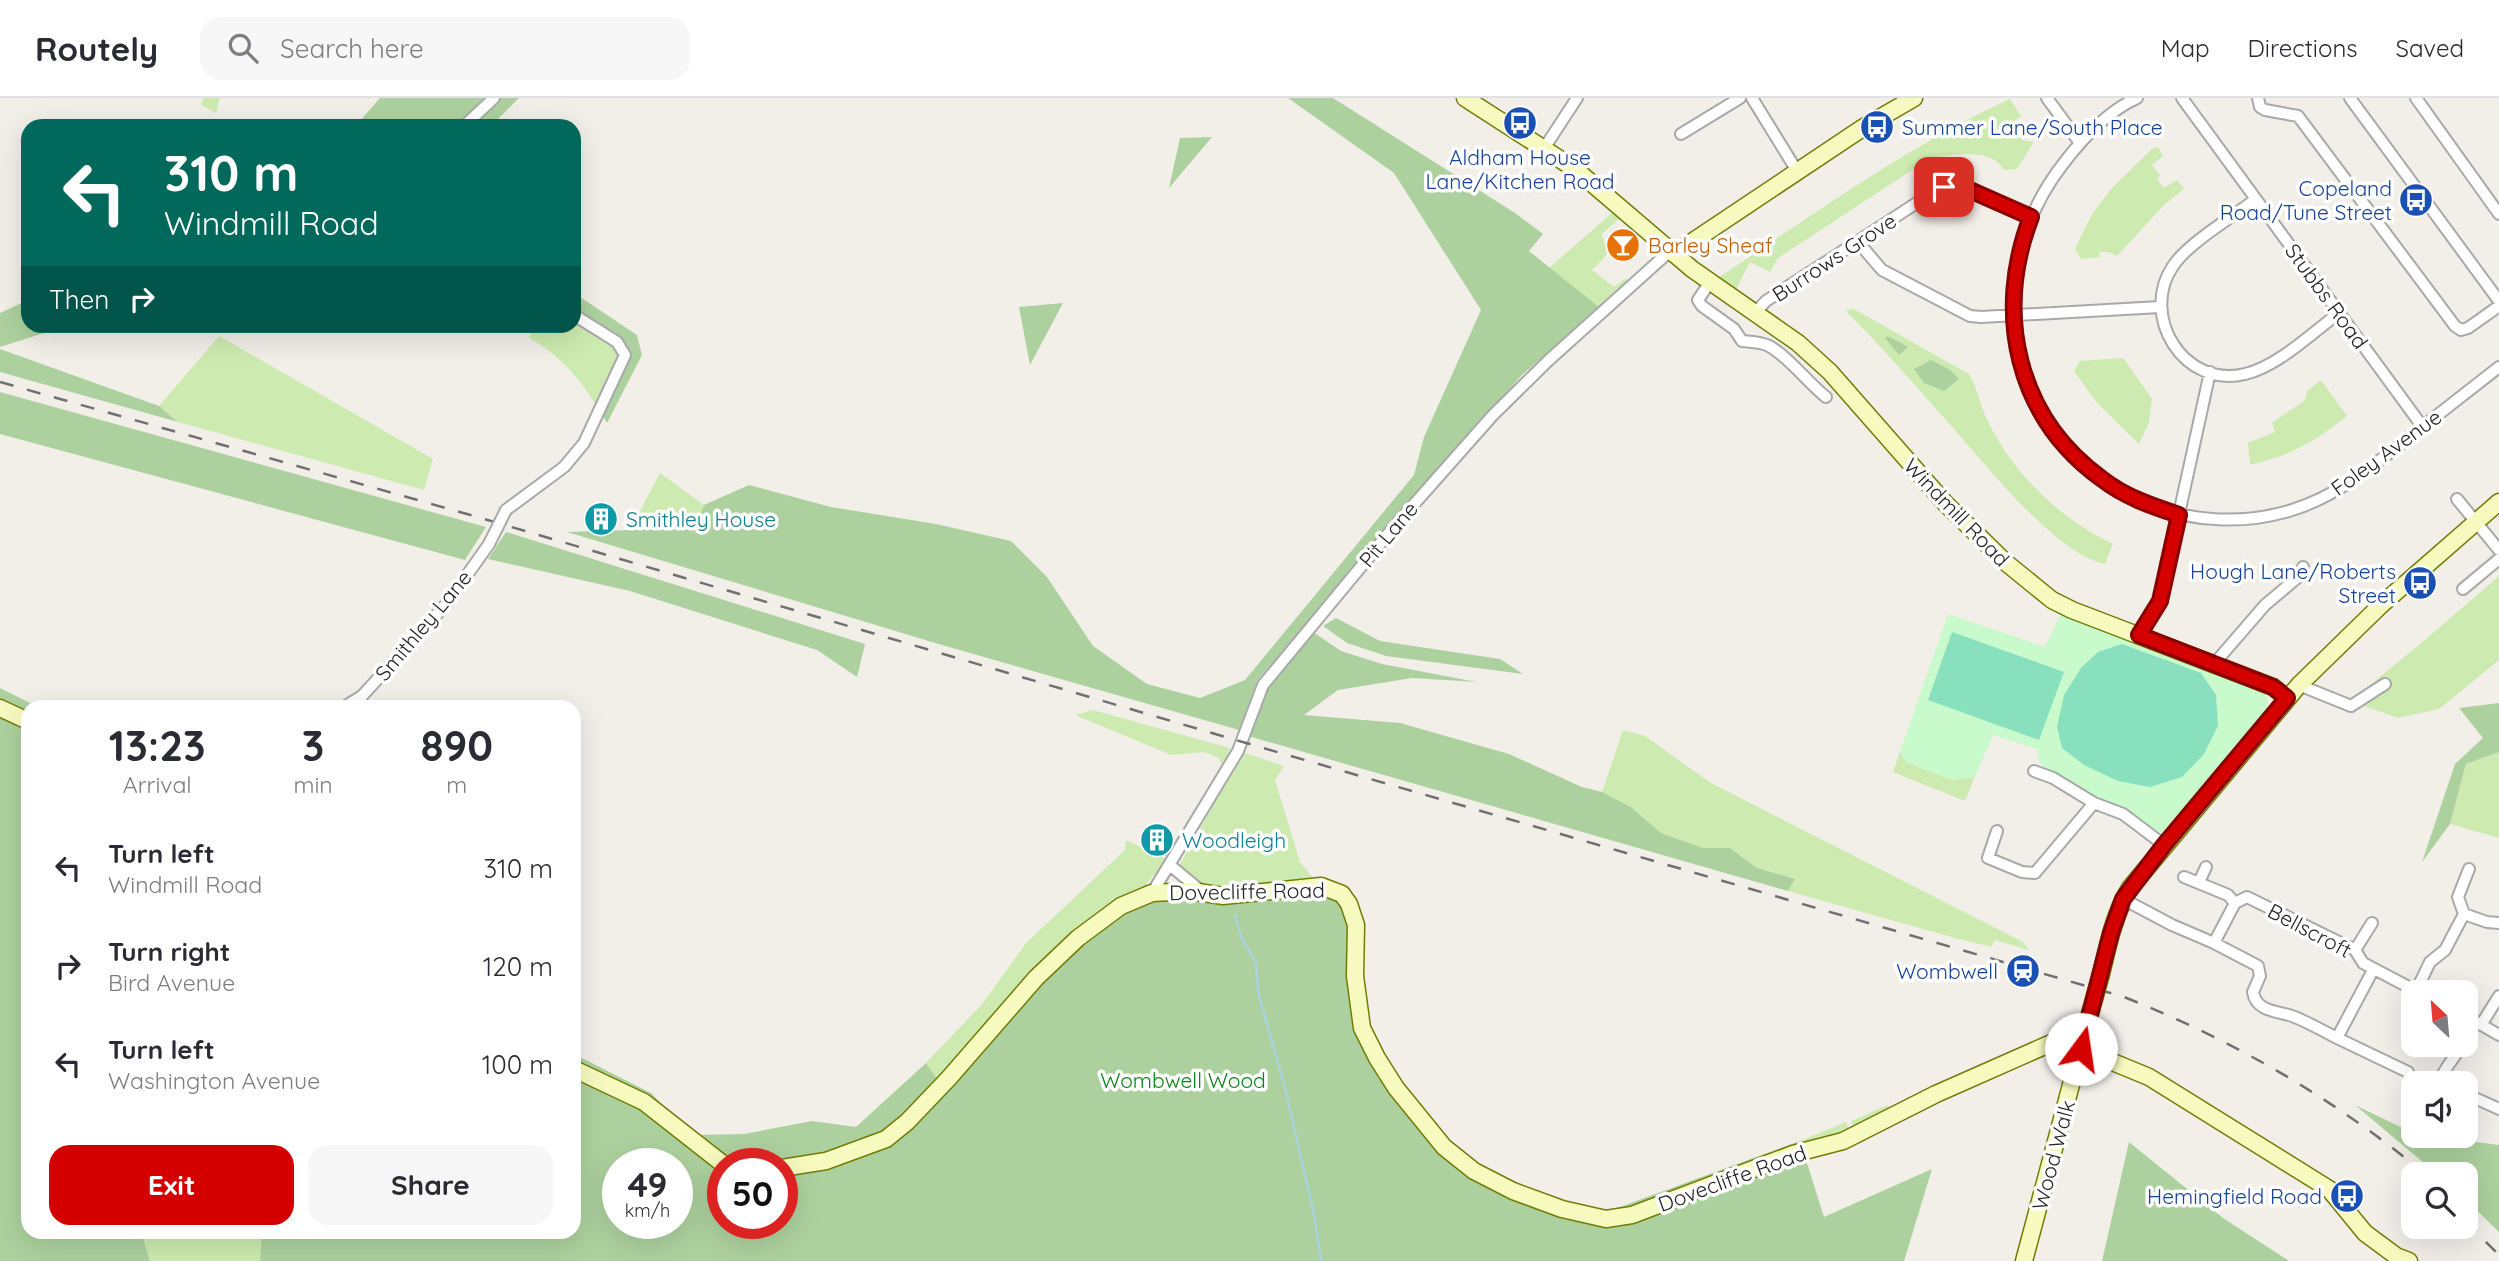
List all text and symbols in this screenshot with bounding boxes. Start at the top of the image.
search box [200,17,690,80]
text: Routely [35,28,158,69]
icon: search [224,29,262,67]
text: Search here [280,32,424,65]
text: Map [2161,33,2210,63]
text: Directions [2248,33,2358,63]
text: Saved [2396,33,2464,63]
bus stop icon: Aldham House Lane/Kitchen Road [1501,104,1539,142]
bus stop icon: Summer Lane/South Place [1858,108,1896,146]
place label: Summer Lane/South Place [1902,114,2163,140]
text: 310 m [164,142,298,203]
place label: Aldham House Lane/Kitchen Road [1425,144,1615,194]
icon: left [49,147,140,238]
pin [1914,157,1974,217]
icon: arrive [1925,168,1963,206]
place label: Copeland Road/Tune Street [2220,175,2392,225]
bus stop icon: Copeland Road/Tune Street [2397,181,2435,219]
text: Windmill Road [164,203,379,243]
street label: Burrows Grove [1767,207,1901,307]
bar icon: Barley Sheaf [1604,226,1642,264]
place label: Barley Sheaf [1648,232,1773,258]
street label: Stubbs Road [2280,238,2374,354]
icon: right [123,280,161,318]
text: Then [49,283,109,316]
street label: Foley Avenue [2326,403,2446,501]
street label: Windmill Road [1899,452,2015,572]
street label: Pit Lane [1353,496,1423,572]
building icon: Smithley House [582,500,620,538]
place label: Smithley House [626,506,776,532]
place label: Hough Lane/Roberts Street [2190,558,2396,608]
street label: Smithley Lane [369,564,477,686]
bus stop icon: Hough Lane/Roberts Street [2401,564,2439,602]
text: 13:23 [109,719,206,772]
text: 3 [302,719,324,772]
text: 890 [421,719,493,772]
text: Arrival [123,770,192,799]
text: min [293,770,333,799]
text: m [446,770,467,799]
building icon: Woodleigh [1138,821,1176,859]
place label: Woodleigh [1182,827,1286,853]
text: Turn left [108,837,215,870]
icon: left [49,849,87,887]
text: 310 m [483,852,553,885]
text: Windmill Road [108,870,262,899]
street label: Dovecliffe Road [1169,877,1325,905]
street label: Bellscroft [2264,897,2356,963]
text: Turn right [108,935,230,968]
icon: right [49,947,87,985]
text: 120 m [483,950,553,983]
station icon: Wombwell [2004,952,2042,990]
place label: Wombwell [1896,958,1998,984]
text: Bird Avenue [108,968,235,997]
north arrow [2401,980,2478,1057]
map controls [2401,980,2478,1239]
position arrow [2044,1012,2118,1086]
text: Turn left [108,1033,215,1066]
icon: left [49,1045,87,1083]
text: 100 m [482,1048,553,1081]
text: Washington Avenue [108,1066,320,1095]
park label: Wombwell Wood [1100,1067,1266,1093]
button: sound [2401,1071,2478,1148]
street label: Wood Walk [2026,1097,2080,1213]
street label: Dovecliffe Road [1654,1139,1810,1217]
button: Exit [49,1145,294,1225]
button: Share [308,1145,553,1225]
speed limit sign: 50 [707,1148,798,1239]
text: 49 [628,1162,667,1206]
button: search [2401,1162,2478,1239]
bus stop icon: Hemingfield Road [2328,1177,2366,1215]
place label: Hemingfield Road [2147,1183,2322,1209]
text: km/h [625,1199,670,1222]

